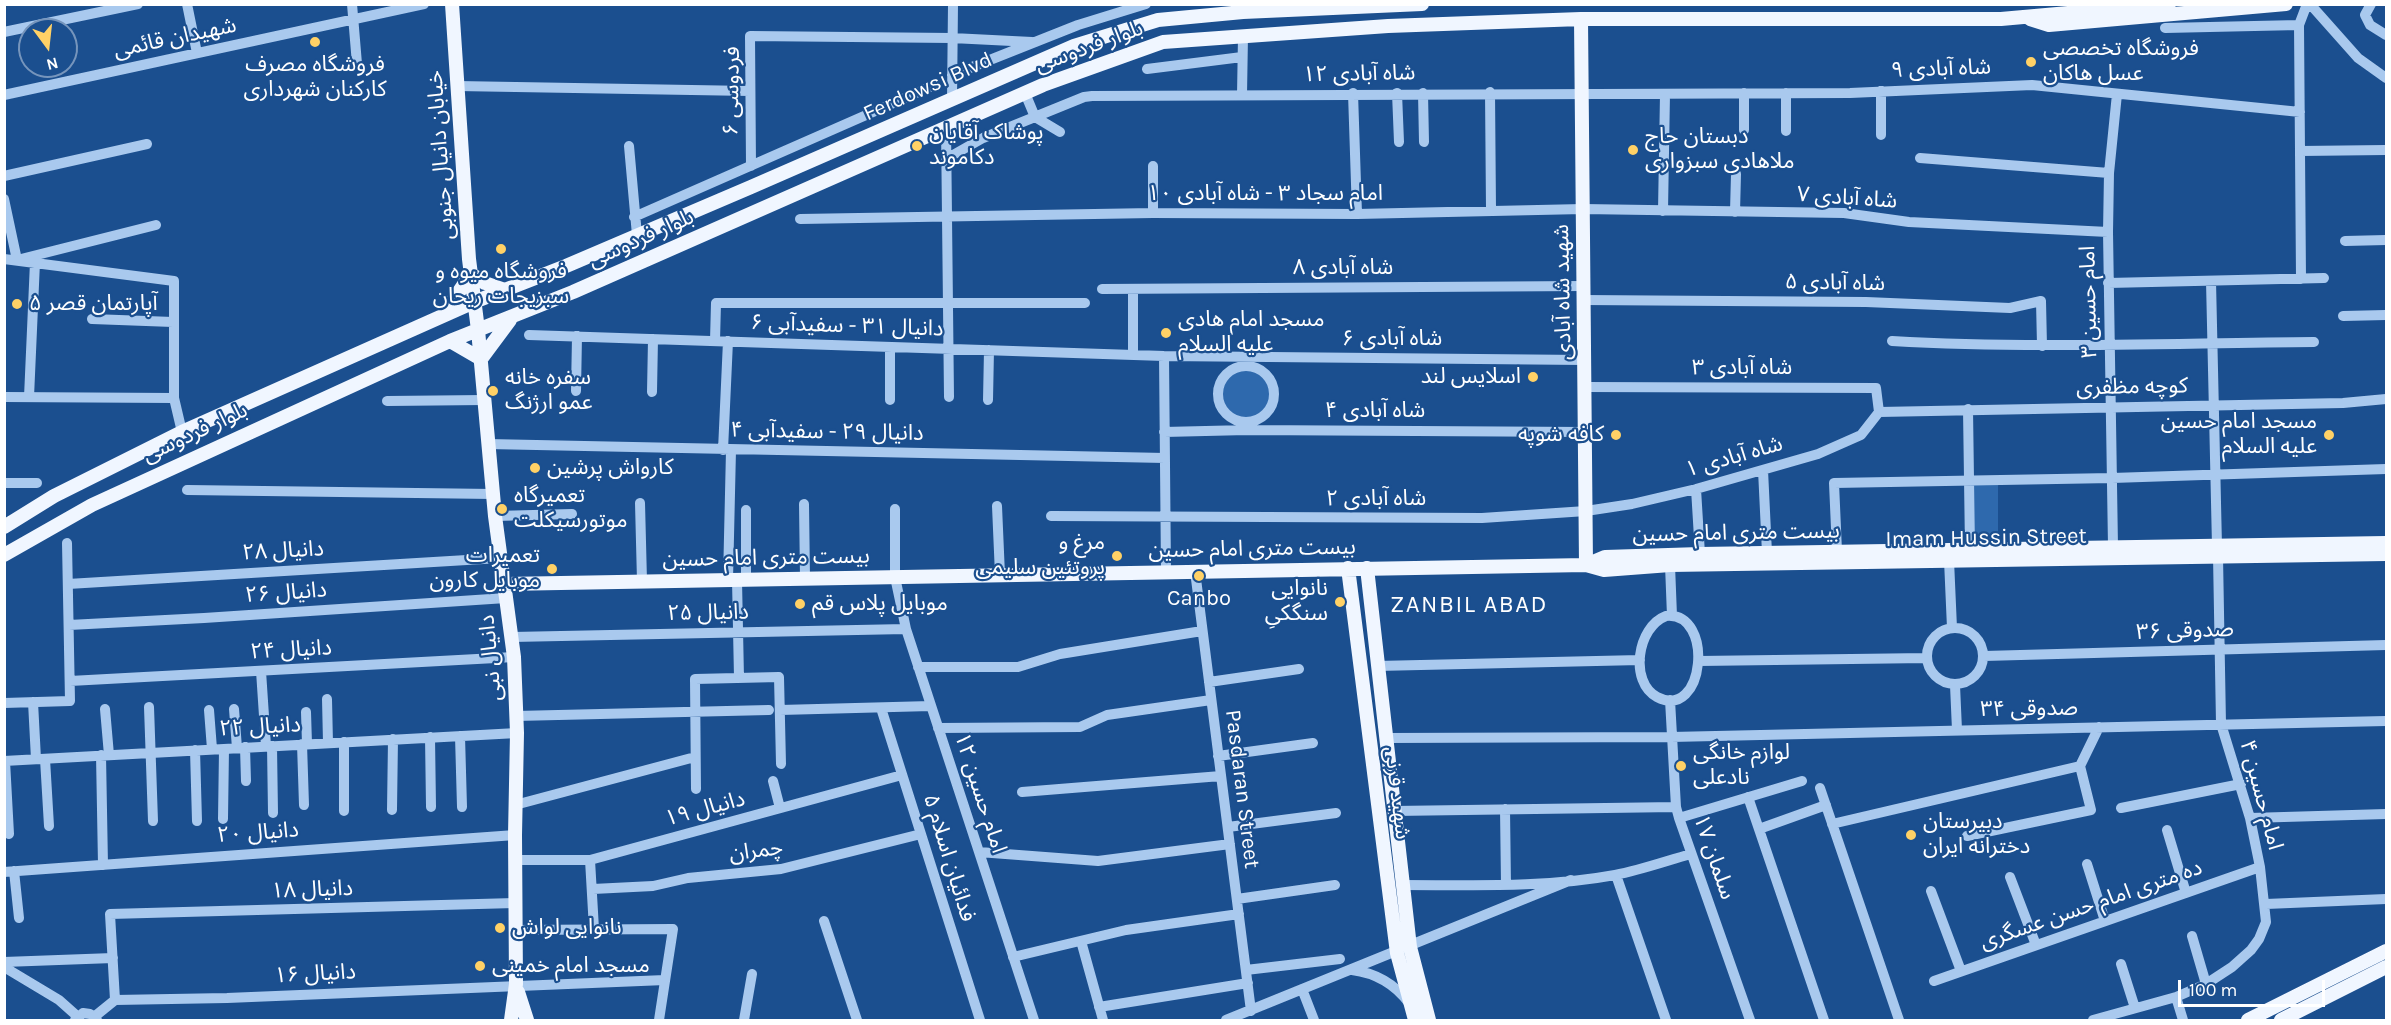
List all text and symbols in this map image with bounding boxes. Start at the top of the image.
street label: شهیدان قائمی [111,12,239,64]
street label: بلوار فردوسی [1031,15,1147,79]
north arrow [18,18,78,78]
marker: فروشگاه مصرف کارکنان شهرداری [308,35,322,49]
place label: فروشگاه تخصصی عسل هاکان [2043,36,2199,88]
street label: فردوسی ۶ [718,46,746,136]
street label: Ferdowsi Blvd [859,47,997,127]
place label: فروشگاه مصرف کارکنان شهرداری [244,52,386,104]
text: N [44,53,60,75]
street label: شاه آبادی ۹ [1890,54,1992,84]
marker: فروشگاه تخصصی عسل هاکان [2024,55,2038,69]
street label: شاه آبادی ۱۲ [1302,60,1416,88]
street label: خیابان دانیال جنوبی [422,69,460,241]
place label: پوشاک آقایان دکاموند [929,120,1044,172]
place label: دبستان حاج ملاهادی سبزواری [1645,124,1795,176]
marker: پوشاک آقایان دکاموند [910,139,924,153]
marker: دبستان حاج ملاهادی سبزواری [1626,143,1640,157]
street label: امام سجاد ۳ - شاه آبادی ۱۰ [1147,181,1383,207]
street label: شاه آبادی ۷ [1796,181,1898,215]
street label: بلوار فردوسی [584,204,698,274]
street label: شهید شاه آبادی [1549,224,1577,360]
marker: فروشگاه میوه و سبزیجات ریحان [494,242,508,256]
street label: امام حسین ۳ [2075,245,2103,359]
street label: شاه آبادی ۸ [1293,255,1393,281]
place label: فروشگاه میوه و سبزیجات ریحان [433,259,569,310]
street label: شاه آبادی ۵ [1785,269,1885,297]
place label: آپارتمان قصر ۵ [29,291,158,317]
marker: آپارتمان قصر ۵ [10,297,24,311]
place label: مسجد امام هادی علیه السلام [1178,307,1324,358]
street label: دانیال ۳۱ - سفیدآبی ۶ [750,309,944,343]
marker: مسجد امام هادی علیه السلام [1159,326,1173,340]
street label: شاه آبادی ۶ [1342,326,1442,352]
street label: شاه آبادی ۳ [1692,355,1792,381]
place label: اسلایس لند [1421,364,1521,390]
place label: سفره خانه عمو ارژنگ [505,365,592,416]
marker: اسلایس لند [1526,370,1540,384]
street label: کوچه مظفری [2076,373,2188,401]
marker: سفره خانه عمو ارژنگ [486,384,500,398]
street label: بلوار فردوسی [138,397,252,469]
street label: شاه آبادی ۴ [1325,398,1425,424]
place label: مسجد امام حسین علیه السلام [2161,409,2317,460]
street label: دانیال ۲۹ - سفیدآبی ۴ [730,417,924,447]
place label: کافه شوپه [1518,422,1604,448]
marker: کافه شوپه [1609,428,1623,442]
marker: مسجد امام حسین علیه السلام [2322,428,2336,442]
street label: شاه آبادی ۱ [1682,430,1786,484]
place label: کارواش پرشین [547,455,674,481]
marker: کارواش پرشین [528,461,542,475]
place label: تعمیرگاه موتورسیکلت [514,483,628,534]
street label: شاه آبادی ۲ [1326,486,1426,512]
marker: تعمیرگاه موتورسیکلت [495,502,509,516]
street label: بیست متری امام حسین [1632,518,1840,548]
street label: Imam Hussin Street [1885,523,2087,553]
place label: مرغ و پروتئین سلیمی [975,530,1105,582]
street label: بیست متری امام حسین [1148,534,1356,564]
street label: دانیال ۲۸ [241,536,325,566]
place label: تعمیرات موبایل کارون [429,543,540,594]
street label: بیست متری امام حسین [662,543,870,573]
marker: مرغ و پروتئین سلیمی [1110,549,1124,563]
marker: تعمیرات موبایل کارون [545,562,559,576]
marker: Canbo [1192,569,1206,583]
place label: نانوایی سنگکیِ [1265,576,1328,628]
street label: دانیال ۲۶ [244,577,328,609]
place label: Canbo [1167,586,1231,612]
place label: موبایل پلاس قم [812,591,948,617]
district label: ZANBIL ABAD [1390,591,1548,619]
marker: نانوایی سنگکیِ [1333,595,1347,609]
marker: موبایل پلاس قم [793,597,807,611]
street label: دانیال ۲۵ [667,599,749,627]
street label: دانیال نبی [474,614,508,702]
street label: صدوقی ۳۶ [2136,616,2234,646]
street label: دانیال ۲۴ [249,635,333,665]
street label: صدوقی ۳۴ [1980,695,2078,723]
street label: Pasdaran Street [1219,708,1265,870]
street label: دانیال ۲۲ [218,712,302,742]
street label: امام حسین ۱۲ [948,729,1012,857]
street label: امام حسین ۴ [2234,737,2288,853]
place label: لوازم خانگی نادعلی [1693,740,1790,792]
street label: شهید قرنی [1378,745,1416,841]
marker: لوازم خانگی نادعلی [1674,759,1688,773]
street label: دانیال ۱۹ [662,786,748,832]
street label: فدائیان اسلام ۵ [917,791,981,925]
place label: دبیرستان دخترانه ایران [1923,809,2030,860]
street label: سلمان ۱۷ [1687,811,1741,903]
street label: دانیال ۲۰ [216,817,300,849]
marker: دبیرستان دخترانه ایران [1904,828,1918,842]
street label: چمران [728,835,784,867]
street label: ده متری امام حسن عسگری [1976,855,2206,955]
street label: دانیال ۱۸ [271,875,353,905]
place label: نانوایی لواش [512,915,622,941]
marker: نانوایی لواش [493,921,507,935]
place label: مسجد امام خمینی [492,953,650,979]
street label: دانیال ۱۶ [273,959,357,989]
marker: مسجد امام خمینی [473,959,487,973]
scale bar [2181,968,2328,1006]
text: 100 m [2189,979,2237,1001]

